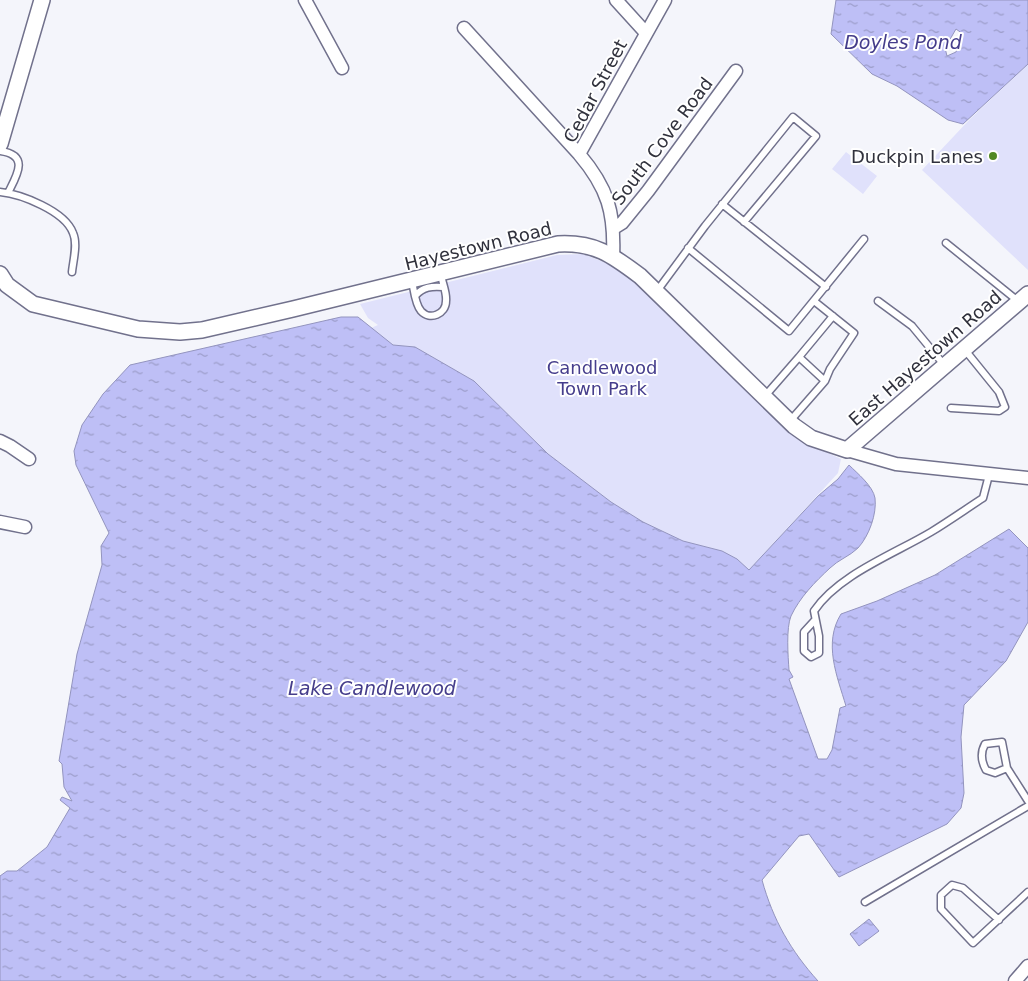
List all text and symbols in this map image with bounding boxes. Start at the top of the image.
water label: Doyles Pond [844,31,963,53]
street label: Cedar Street [559,36,631,146]
street label: South Cove Road [607,73,717,209]
place label: Duckpin Lanes [851,146,983,167]
marker: Duckpin Lanes [987,150,999,162]
street label: Hayestown Road [402,218,554,274]
street label: East Hayestown Road [844,286,1006,430]
park label: Candlewood Town Park [547,357,657,399]
water label: Lake Candlewood [288,677,457,699]

